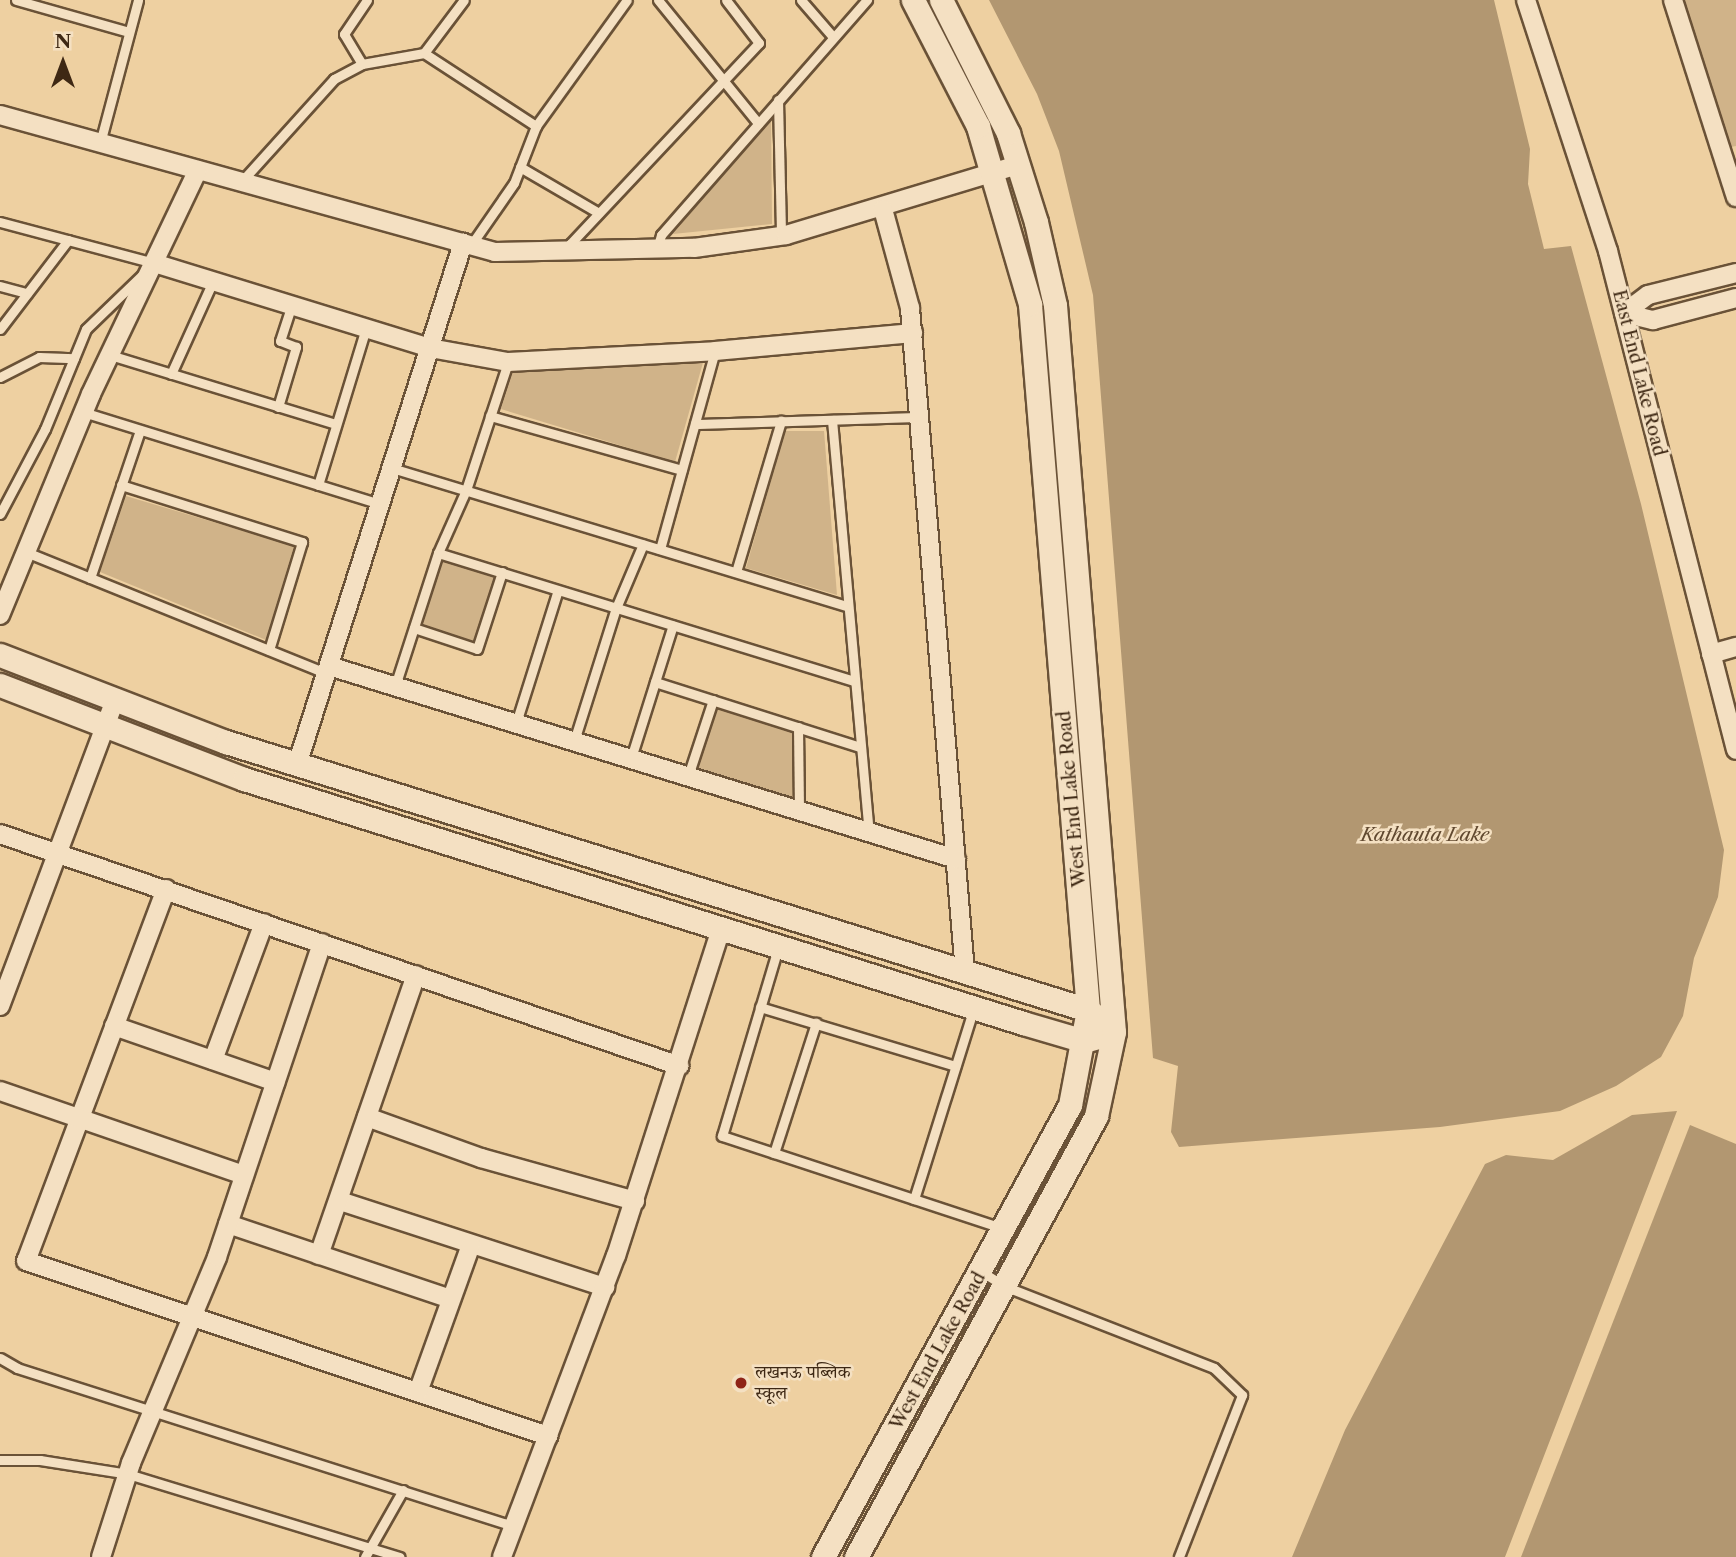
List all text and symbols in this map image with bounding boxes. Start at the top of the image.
north arrow [28,28,98,98]
text: N [55,30,71,53]
street label: East End Lake Road [1608,288,1670,458]
street label: West End Lake Road [1054,710,1090,888]
water label: Kathauta Lake [1361,824,1489,846]
street label: West End Lake Road [886,1268,990,1434]
place label: लखनऊ पब्लिक स्कूल [755,1362,850,1404]
marker: लखनऊ पब्लिक स्कूल [733,1375,749,1391]

